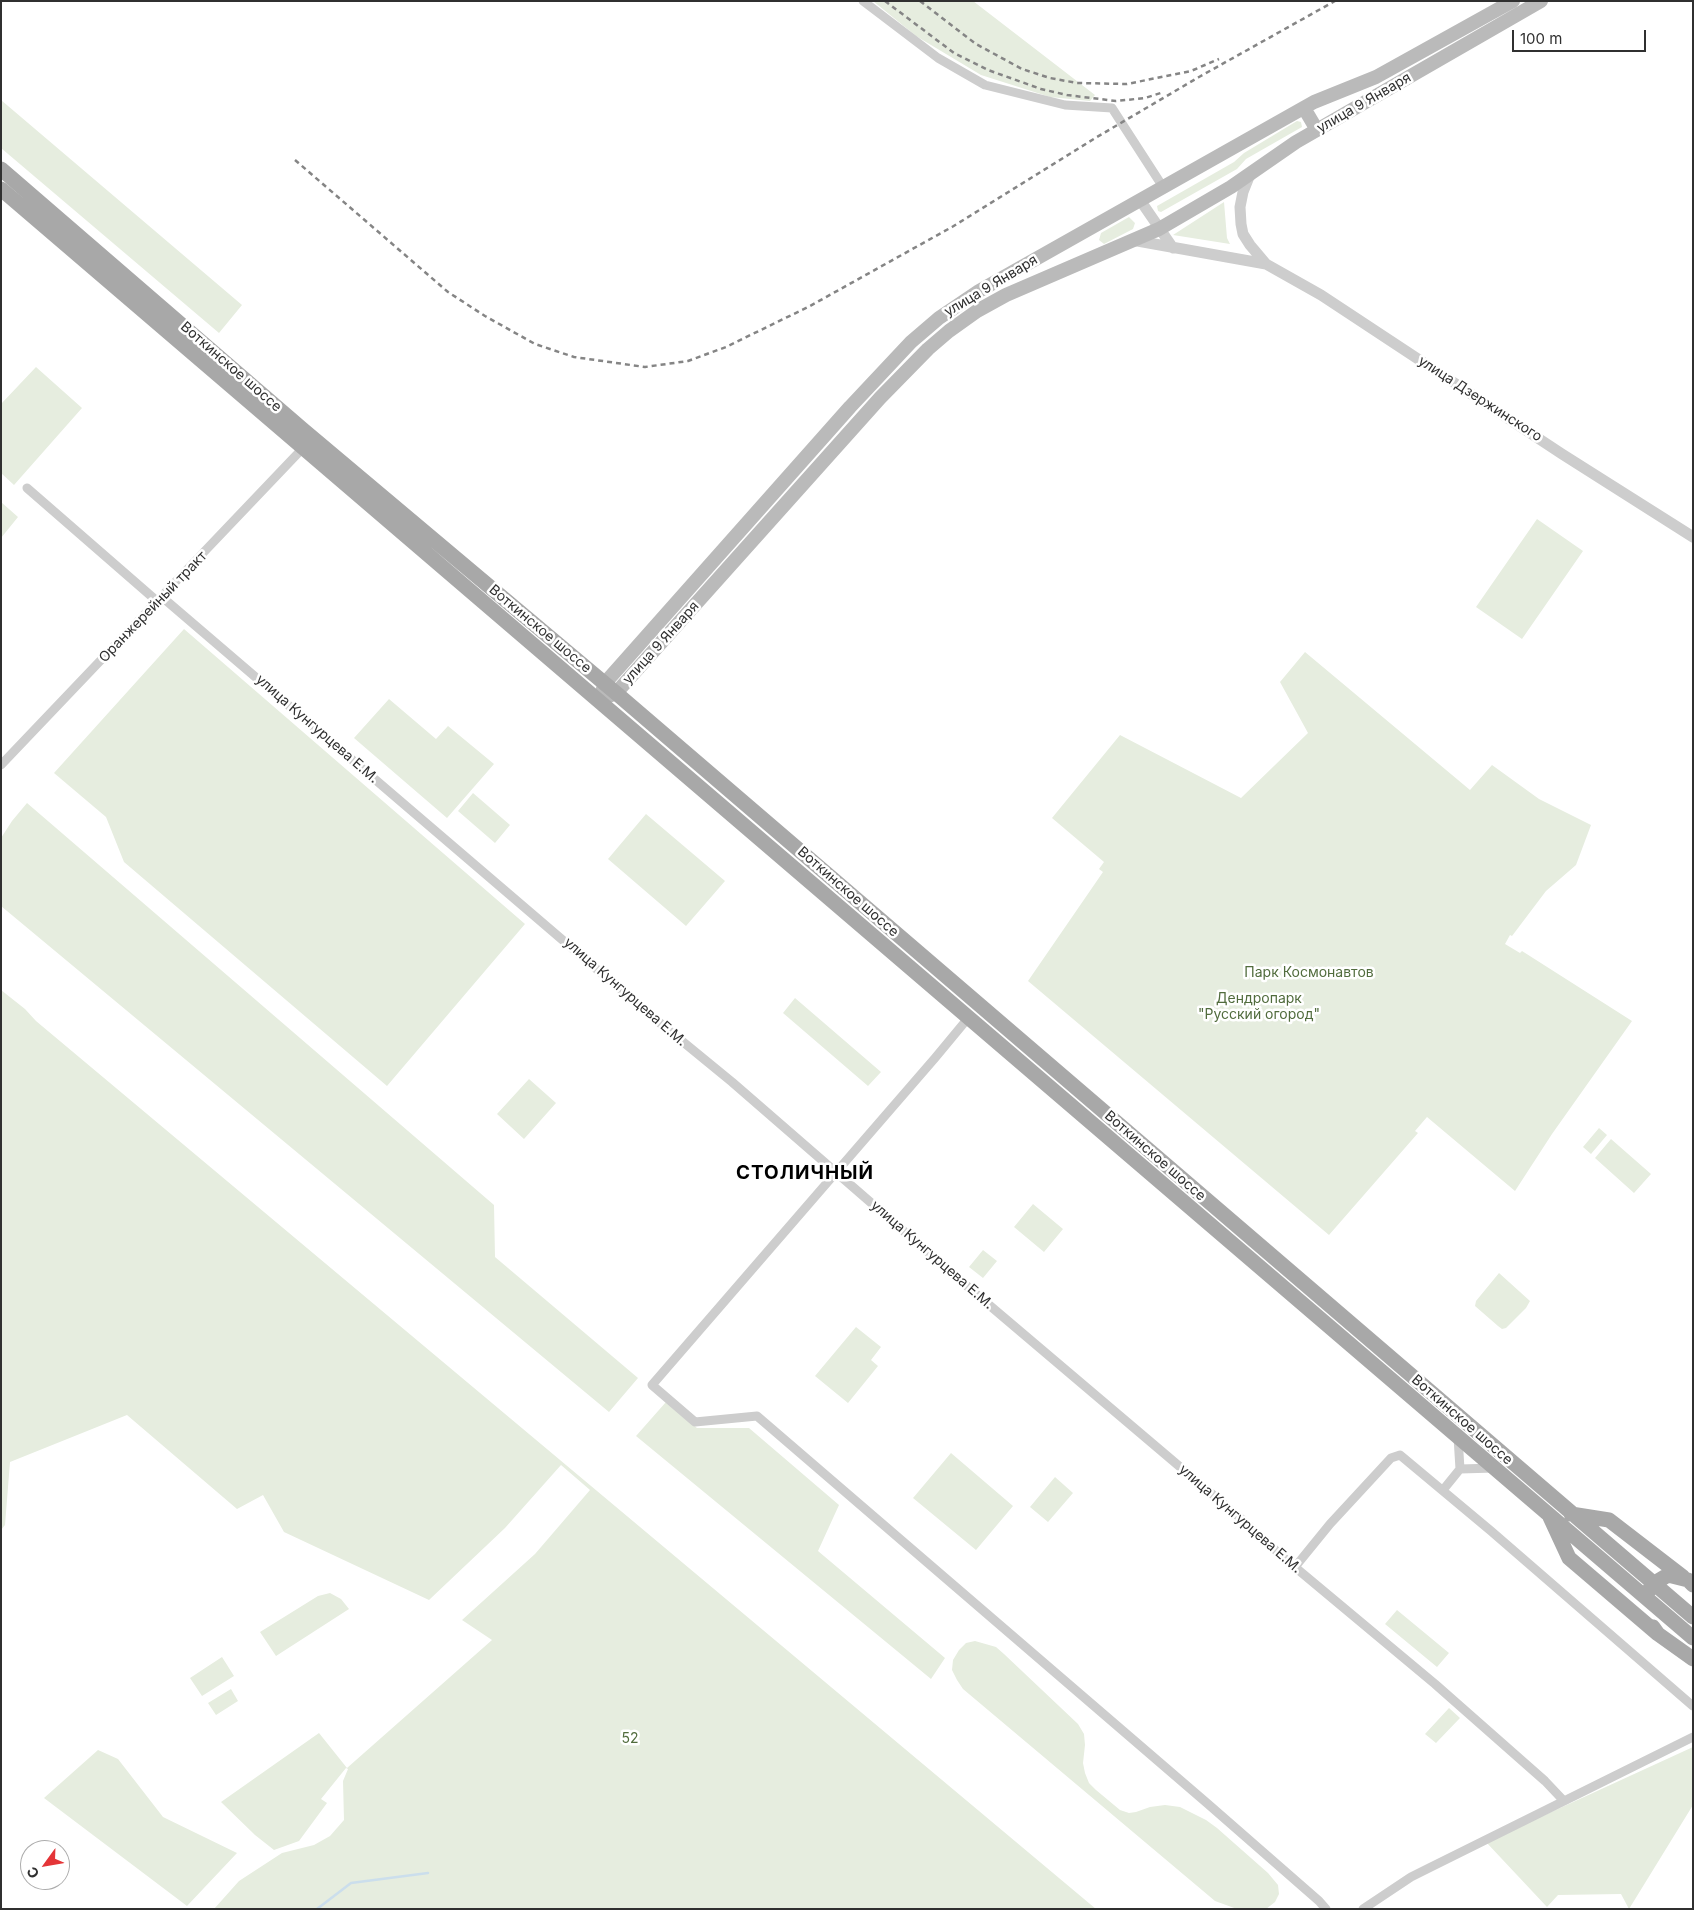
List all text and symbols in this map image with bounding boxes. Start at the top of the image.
scale bar [1514,20,1648,52]
text: 100 m [1520,29,1562,48]
street label: улица 9 Января [1314,69,1414,137]
street label: улица 9 Января [941,252,1041,320]
street label: Воткинское шоссе [177,319,285,415]
street label: улица Дзержинского [1415,353,1545,445]
street label: Оранжерейный тракт [96,548,210,666]
street label: Воткинское шоссе [485,581,595,677]
street label: улица 9 Января [619,598,703,688]
street label: улица Кунгурцева Е.М. [252,671,382,787]
street label: Воткинское шоссе [794,844,902,940]
street label: улица Кунгурцева Е.М. [560,934,690,1050]
park label: Парк Космонавтов [1244,965,1374,981]
park label: Дендропарк "Русский огород" [1198,991,1320,1024]
street label: Воткинское шоссе [1101,1108,1209,1204]
district label: СТОЛИЧНЫЙ [735,1162,875,1184]
street label: улица Кунгурцева Е.М. [867,1197,997,1313]
street label: Воткинское шоссе [1408,1372,1516,1468]
street label: улица Кунгурцева Е.М. [1175,1461,1305,1577]
park label: 52 [621,1731,639,1747]
north arrow [20,1840,70,1890]
text: С [23,1864,43,1882]

